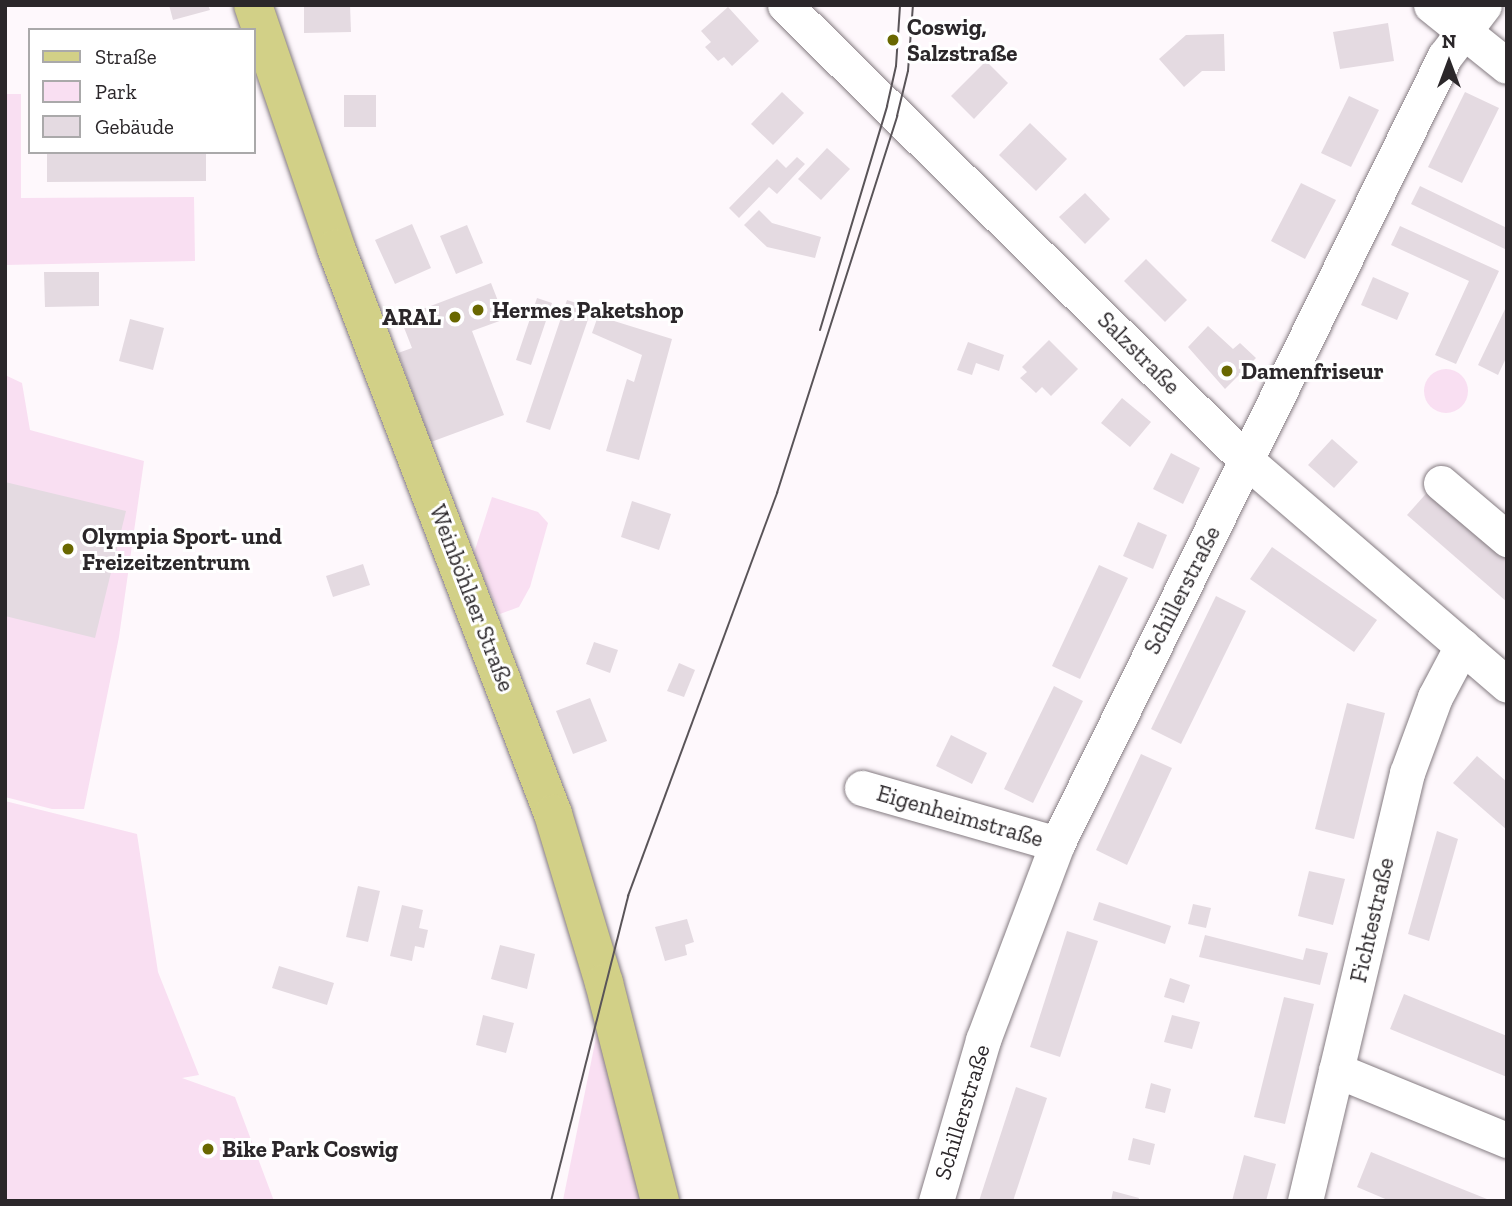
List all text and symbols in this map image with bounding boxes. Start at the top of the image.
place label: Coswig, Salzstraße [907,13,1017,67]
legend [28,28,256,154]
north arrow [1414,28,1484,98]
text: N [1442,30,1456,53]
marker: Coswig, Salzstraße [885,32,901,48]
text: Straße [95,44,157,69]
text: Park [95,79,137,104]
text: Gebäude [95,114,174,139]
place label: Hermes Paketshop [492,296,684,324]
marker: Hermes Paketshop [470,302,486,318]
place label: ARAL [382,303,441,331]
street label: Salzstraße [1092,306,1186,400]
marker: ARAL [447,309,463,325]
place label: Damenfriseur [1241,357,1384,385]
marker: Damenfriseur [1219,363,1235,379]
street label: Weinböhlaer Straße [424,501,520,695]
street label: Schillerstraße [1138,521,1226,659]
place label: Olympia Sport- und Freizeitzentrum [82,522,282,576]
marker: Olympia Sport- und Freizeitzentrum [60,541,76,557]
street label: Eigenheimstraße [874,779,1046,853]
street label: Fichtestraße [1344,855,1400,985]
street label: Schillerstraße [928,1041,996,1183]
place label: Bike Park Coswig [222,1135,398,1163]
marker: Bike Park Coswig [200,1141,216,1157]

